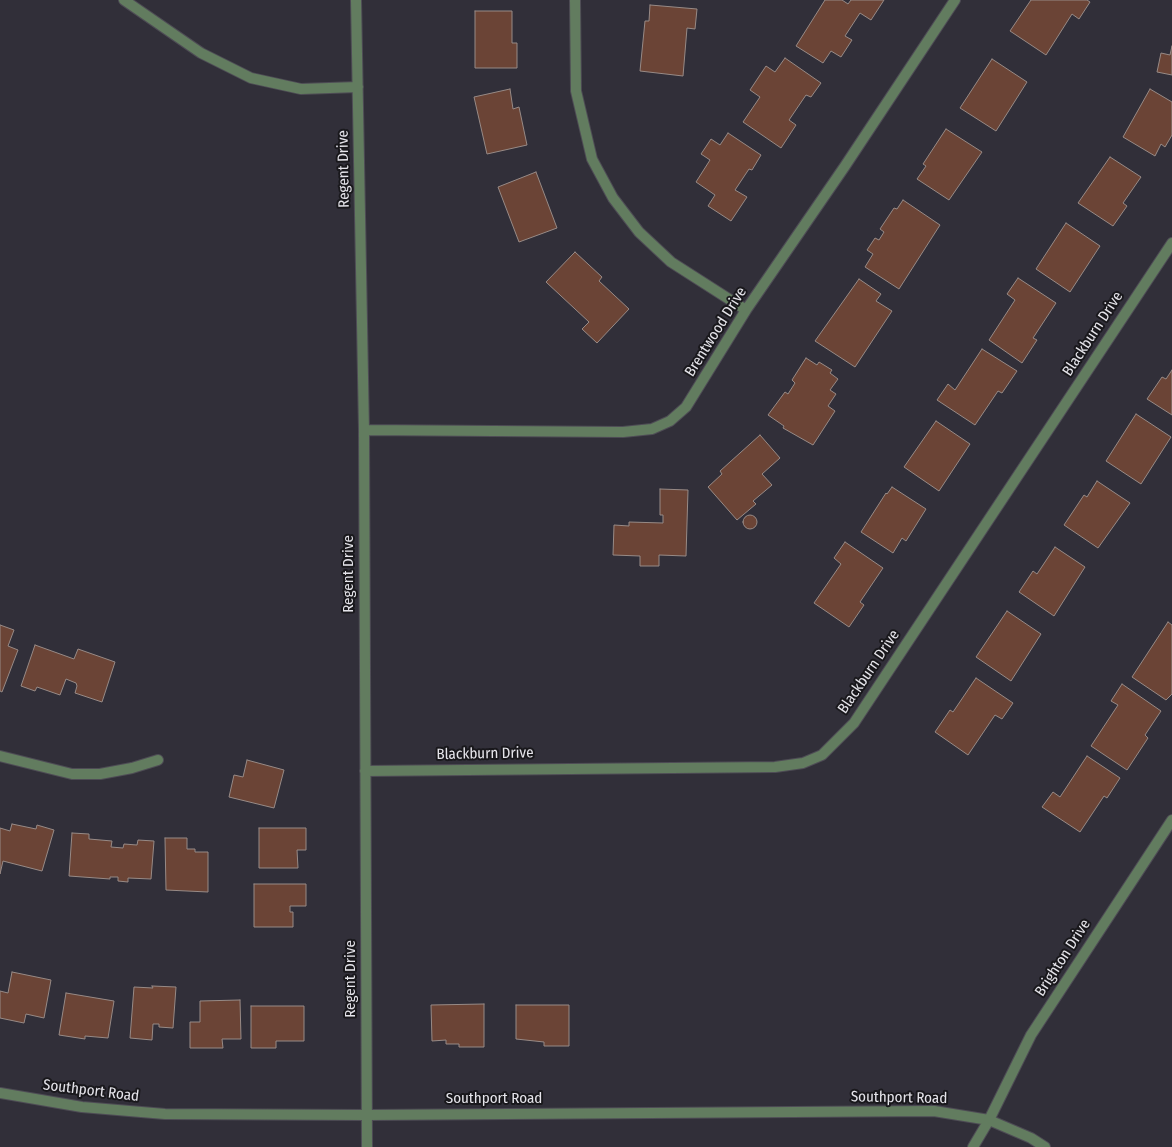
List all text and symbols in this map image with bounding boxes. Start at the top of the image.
street label: Regent Drive [334,130,354,208]
street label: Brentwood Drive [681,284,751,380]
street label: Blackburn Drive [1059,288,1127,380]
street label: Regent Drive [340,535,358,613]
street label: Blackburn Drive [834,627,904,717]
street label: Blackburn Drive [436,744,534,764]
street label: Brighton Drive [1032,916,1094,1000]
street label: Regent Drive [342,940,360,1018]
street label: Southport Road [42,1076,140,1106]
street label: Southport Road [851,1088,947,1108]
street label: Southport Road [446,1090,542,1108]

